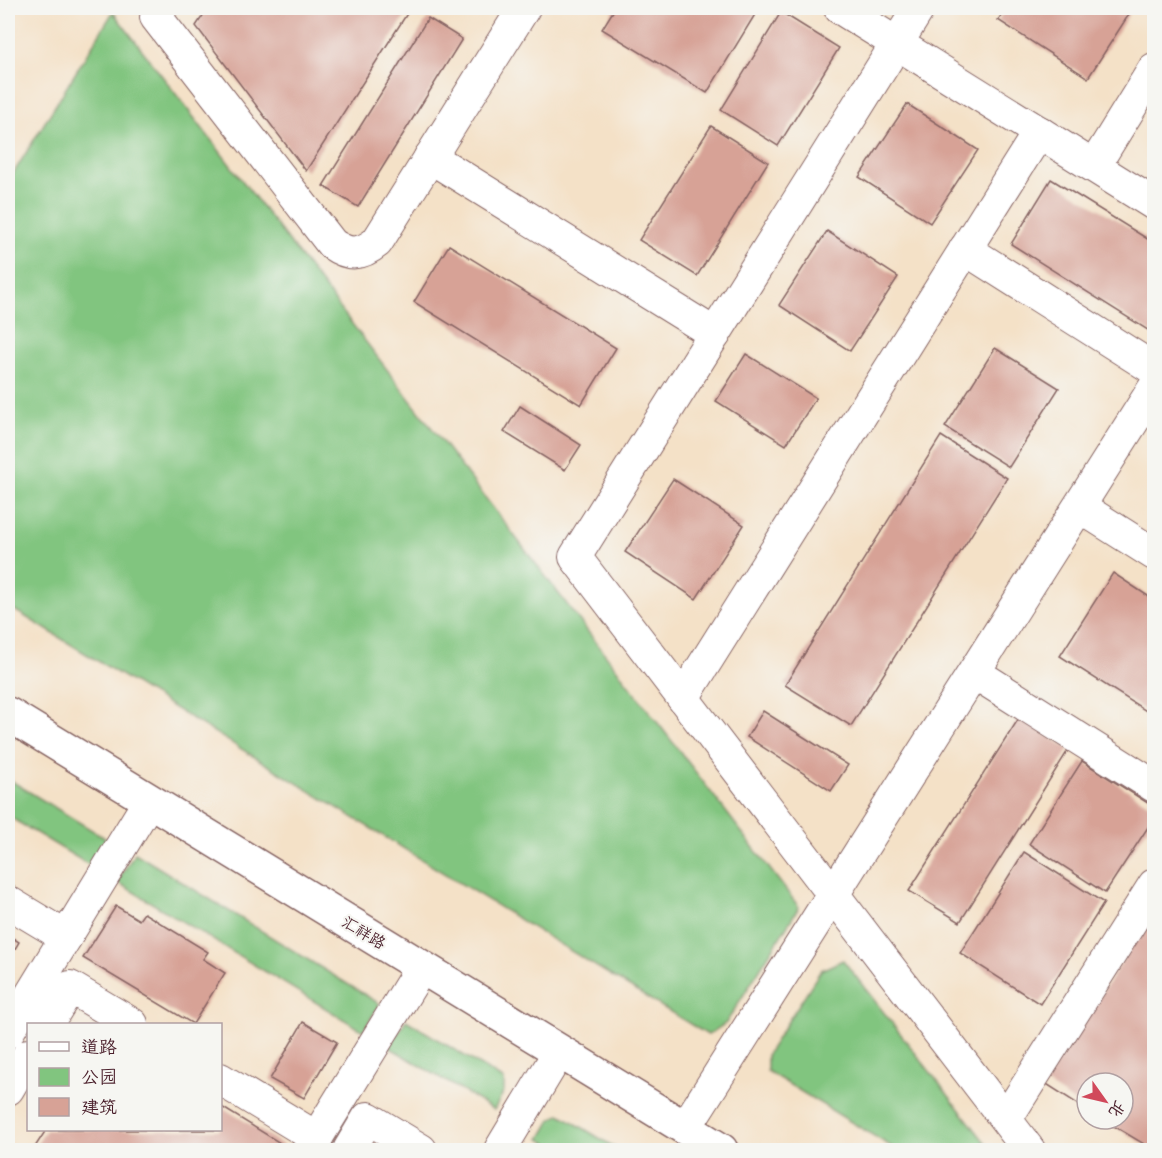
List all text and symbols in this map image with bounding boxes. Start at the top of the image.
street label: 汇祥路 [338,912,389,954]
legend [27,1023,222,1131]
text: 道路 [81,1036,117,1059]
text: 公园 [81,1066,117,1089]
north arrow [1075,1071,1135,1131]
text: 建筑 [81,1096,117,1119]
text: 北 [1104,1097,1129,1121]

